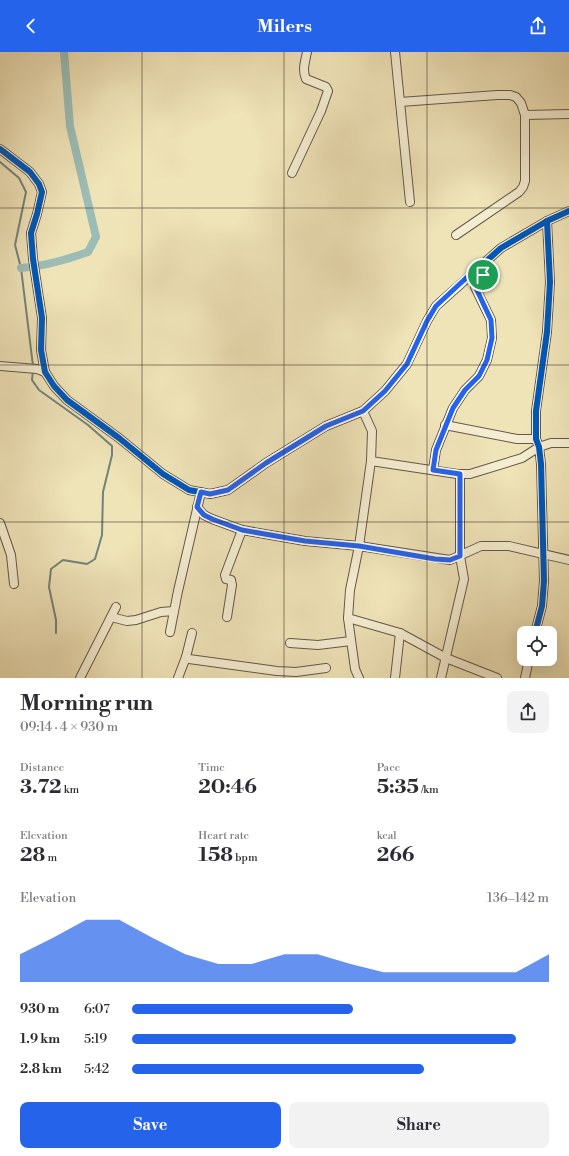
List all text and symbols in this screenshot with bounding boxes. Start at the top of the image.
icon: back [20,15,42,37]
text: Milers [257,15,312,38]
icon: share [527,15,549,37]
pin [466,258,500,292]
icon: arrive [472,264,494,286]
map controls [517,626,557,666]
button: locate [517,626,557,666]
text: Morning run [20,690,153,717]
button: share [507,691,549,733]
text: 09:14 · 4 × 930 m [20,719,118,735]
text: Distance [20,761,64,775]
text: Time [198,761,225,775]
text: Pace [377,761,400,775]
text: 3.72 [20,775,62,800]
text: 20:46 [198,775,257,800]
text: 5:35 [377,775,419,800]
text: km [62,783,79,797]
text: /km [419,783,439,797]
text: Elevation [20,829,68,843]
text: Heart rate [198,829,249,843]
text: kcal [377,829,397,843]
text: 28 [20,843,45,868]
text: 158 [198,843,233,868]
text: 266 [377,843,414,868]
text: m [45,851,57,865]
text: bpm [233,851,258,865]
text: Elevation [20,890,76,906]
text: 136–142 m [487,890,549,906]
text: 930 m [20,1001,59,1017]
text: 6:07 [84,1001,110,1017]
text: 1.9 km [20,1031,60,1047]
text: 5:19 [84,1031,107,1047]
text: 2.8 km [20,1061,62,1077]
text: 5:42 [84,1061,109,1077]
button: Save [20,1102,281,1148]
button: Share [289,1102,549,1148]

